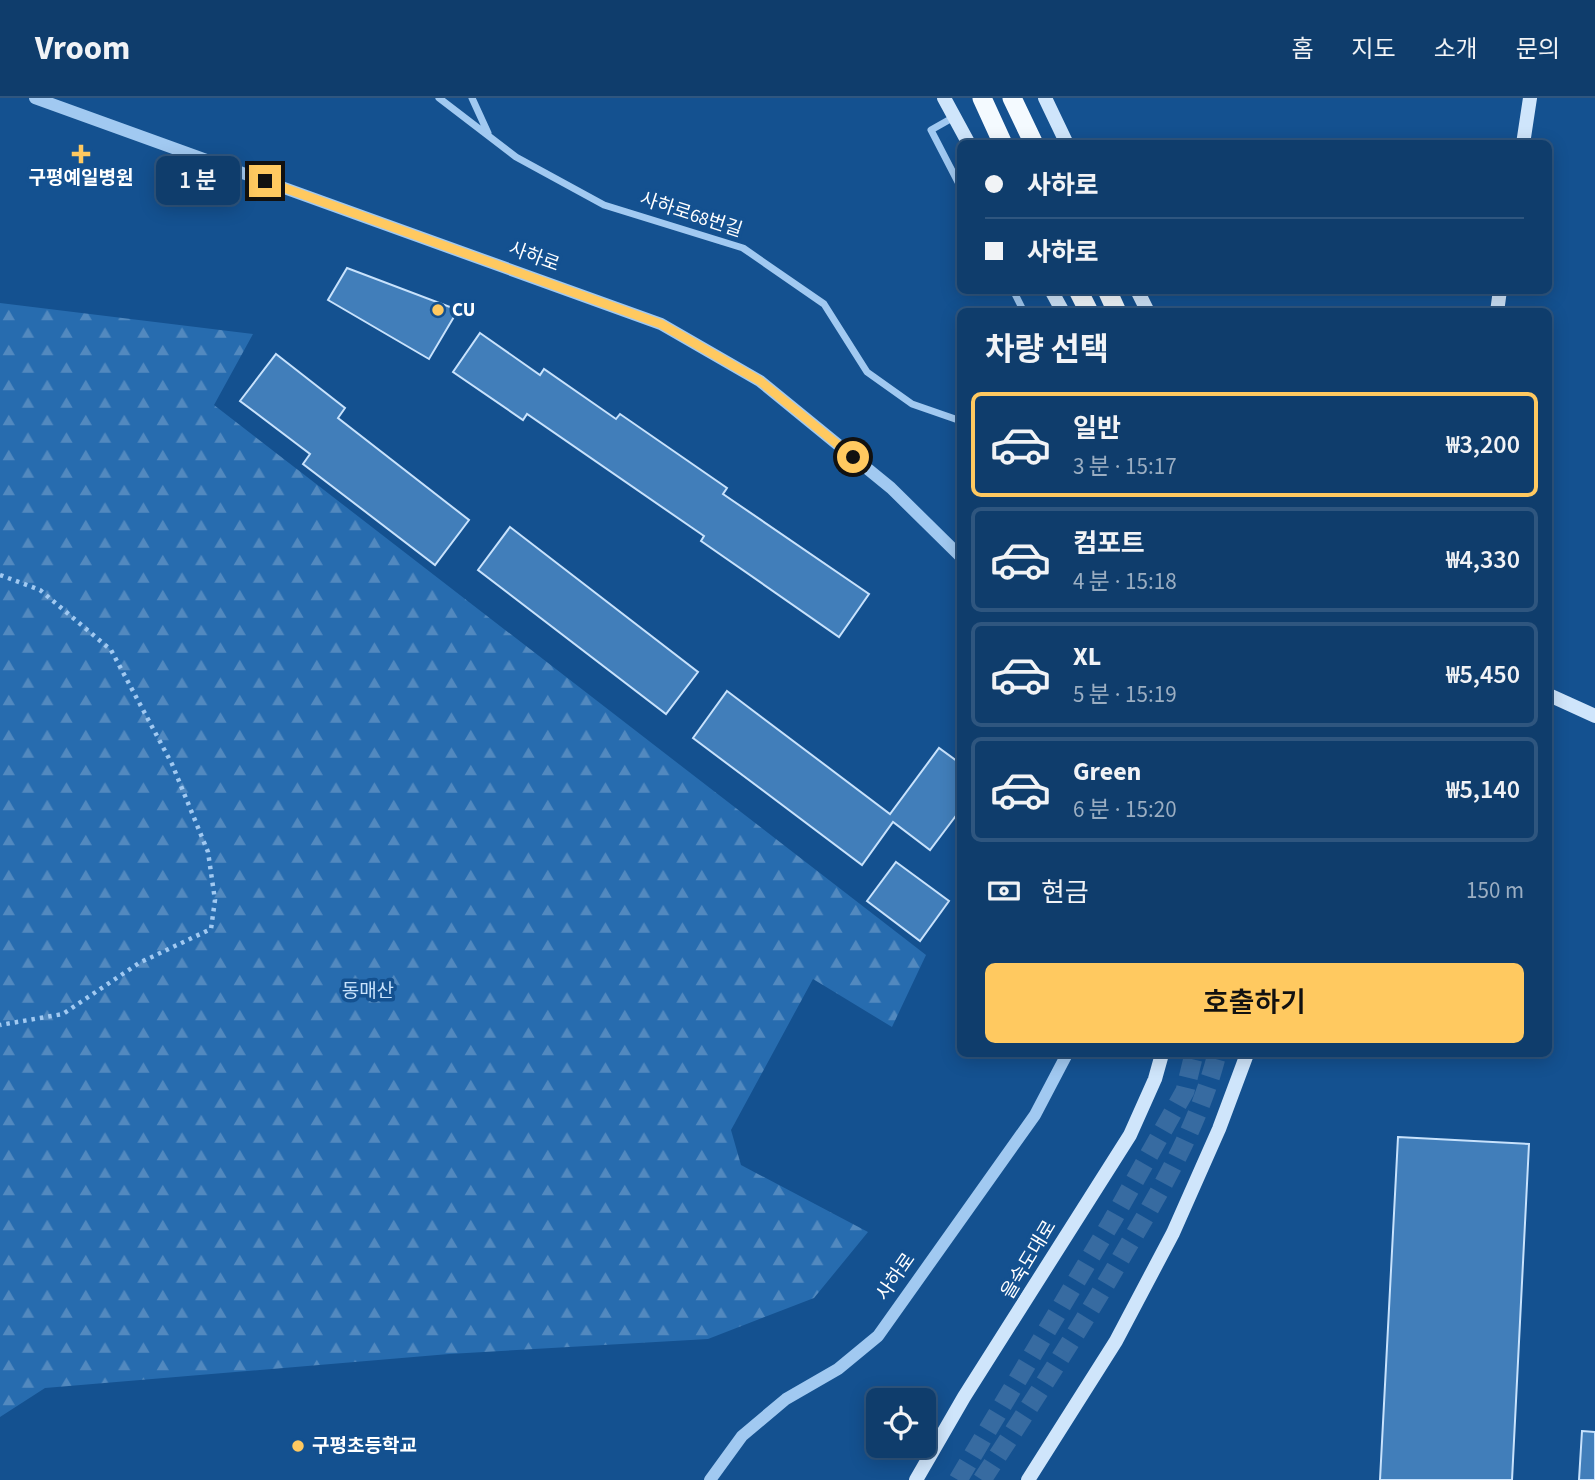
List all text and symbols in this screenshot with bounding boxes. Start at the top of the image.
text: Vroom [35,25,130,72]
text: 홈 [1291,32,1313,67]
text: 지도 [1351,32,1396,67]
text: 소개 [1434,32,1478,67]
text: 문의 [1516,32,1560,67]
marker: 구평예일병원 [71,144,91,164]
callout: 1 분 [156,156,240,206]
text: 1 분 [179,164,217,197]
place label: 구평예일병원 [29,165,133,192]
route end [249,165,281,197]
text: 사하로 [1027,167,1099,204]
street label: 사하로68번길 [636,186,746,244]
text: 사하로 [1027,234,1099,271]
street label: 사하로 [505,235,563,279]
place label: CU [452,297,475,324]
marker: CU [430,302,446,318]
text: 차량 선택 [985,327,1109,373]
text: 일반 [1073,410,1121,447]
icon: car [989,413,1052,476]
text: ₩3,200 [1446,426,1520,463]
route start [837,441,869,473]
text: 3 분 · 15:17 [1073,450,1177,483]
text: 컴포트 [1073,525,1145,562]
icon: car [989,528,1052,591]
text: ₩4,330 [1446,541,1520,578]
text: 4 분 · 15:18 [1073,565,1177,598]
text: XL [1073,638,1101,675]
icon: car [989,643,1052,706]
text: ₩5,450 [1446,656,1520,693]
text: 5 분 · 15:19 [1073,678,1177,711]
text: Green [1073,753,1141,790]
icon: car [989,758,1052,821]
text: ₩5,140 [1446,771,1520,808]
text: 6 분 · 15:20 [1073,793,1177,826]
icon: cash [985,872,1023,910]
text: 현금 [1041,874,1089,911]
text: 150 m [1466,874,1524,907]
button: 호출하기 [985,963,1524,1043]
park label: 동매산 [342,978,394,1005]
street label: 을숙도대로 [995,1216,1063,1304]
street label: 사하로 [870,1248,922,1306]
map controls [866,1388,936,1458]
button: locate [866,1388,936,1458]
place label: 구평초등학교 [312,1433,417,1460]
marker: 구평초등학교 [290,1438,306,1454]

